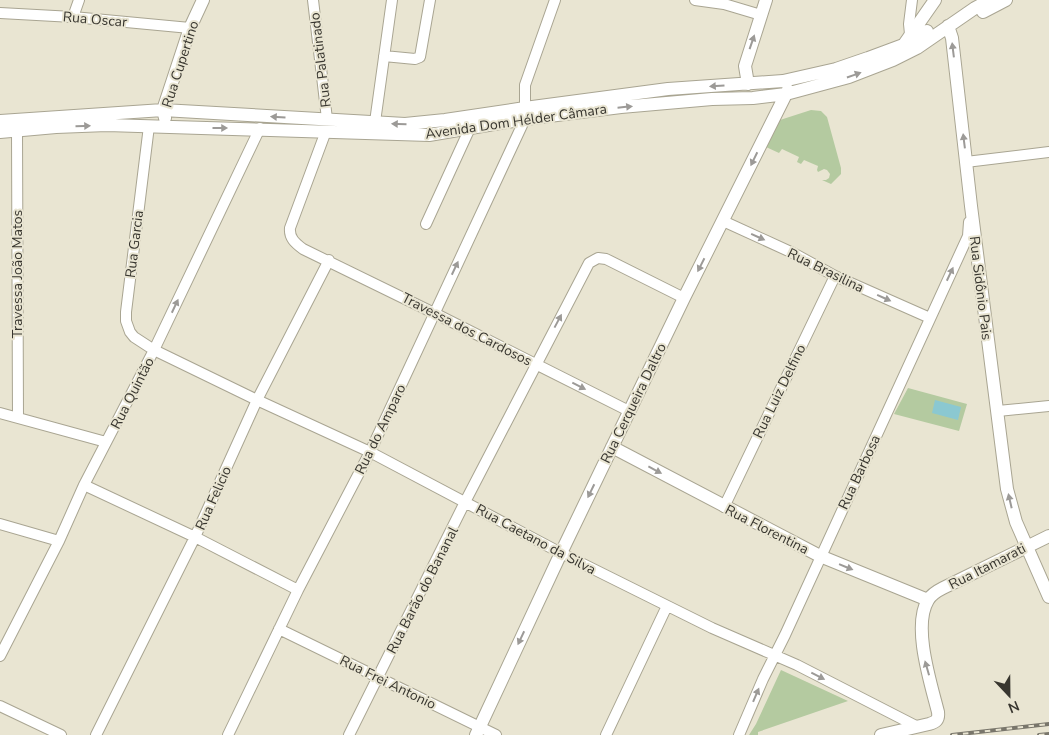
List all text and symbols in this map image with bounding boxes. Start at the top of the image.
street label: Rua Oscar [62,7,128,32]
street label: Rua Palatinado [305,11,336,108]
street label: Rua Cupertino [157,18,204,110]
one-way arrow [749,34,756,49]
one-way arrow [949,41,957,57]
one-way arrow [846,71,861,79]
one-way arrow [709,82,725,90]
street label: Avenida Dom Hélder Câmara [424,99,608,144]
one-way arrow [618,102,634,110]
one-way arrow [270,112,286,120]
one-way arrow [391,119,407,127]
one-way arrow [76,122,92,130]
one-way arrow [212,124,228,132]
one-way arrow [960,132,968,148]
one-way arrow [750,152,758,167]
street label: Travessa João Matos [8,209,27,338]
street label: Rua Garcia [121,209,148,279]
one-way arrow [751,234,765,242]
street label: Rua Sidônio Pais [965,235,996,341]
street label: Rua Brasilina [784,244,867,297]
one-way arrow [697,258,705,272]
one-way arrow [451,261,459,275]
one-way arrow [947,267,955,281]
street label: Travessa dos Cardosos [398,288,535,371]
one-way arrow [877,294,891,302]
one-way arrow [171,298,179,313]
one-way arrow [554,314,562,328]
street label: Rua Cerqueira Daltro [596,340,671,467]
street label: Rua Luiz Delfino [748,341,811,441]
street label: Rua Quintão [106,354,159,432]
street label: Rua do Amparo [350,381,411,478]
one-way arrow [572,382,586,390]
street label: Rua Barbosa [834,432,885,513]
street label: Rua Felicio [191,463,236,533]
one-way arrow [647,466,662,474]
one-way arrow [586,484,594,498]
one-way arrow [1006,493,1014,508]
street label: Rua Caetano da Silva [472,500,599,579]
street label: Rua Florentina [722,500,812,559]
street label: Rua Barão do Bananal [382,523,463,657]
street label: Rua Itamarati [945,539,1029,594]
one-way arrow [839,563,854,571]
one-way arrow [517,631,525,645]
street label: Rua Frei Antonio [337,651,439,714]
one-way arrow [922,661,930,676]
north arrow [984,670,1034,720]
one-way arrow [811,672,826,680]
one-way arrow [752,687,760,702]
text: N [1005,696,1022,717]

